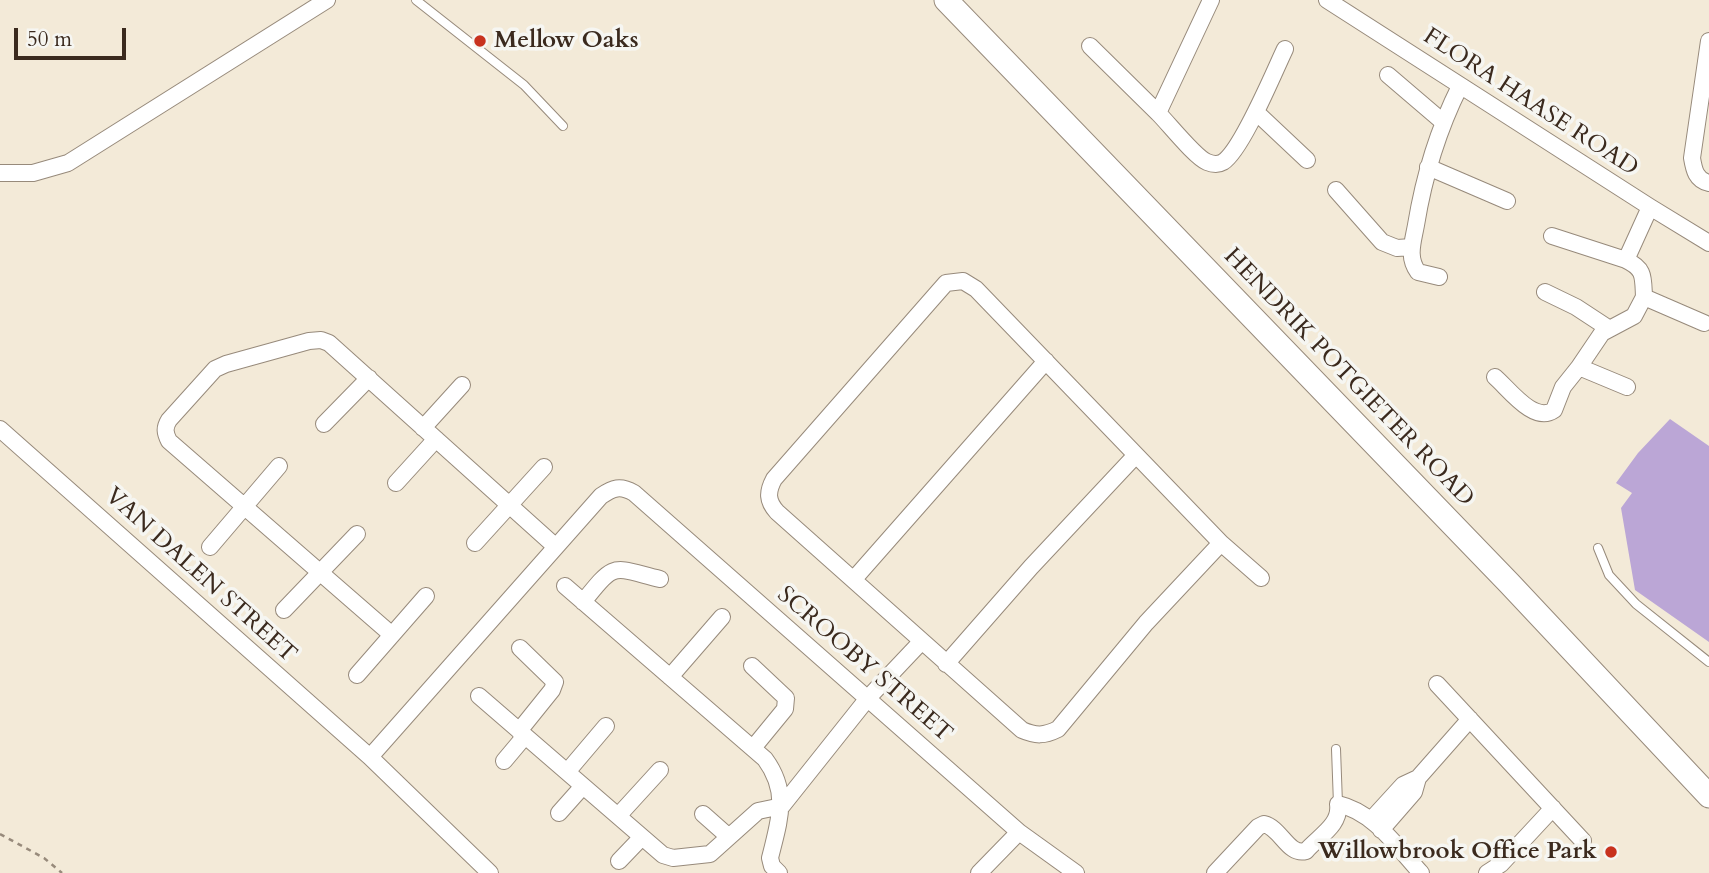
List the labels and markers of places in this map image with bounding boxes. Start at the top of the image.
place label: Mellow Oaks [494,27,639,55]
marker: Mellow Oaks [472,33,488,49]
place label: Willowbrook Office Park [1318,838,1597,866]
marker: Willowbrook Office Park [1603,844,1619,860]

